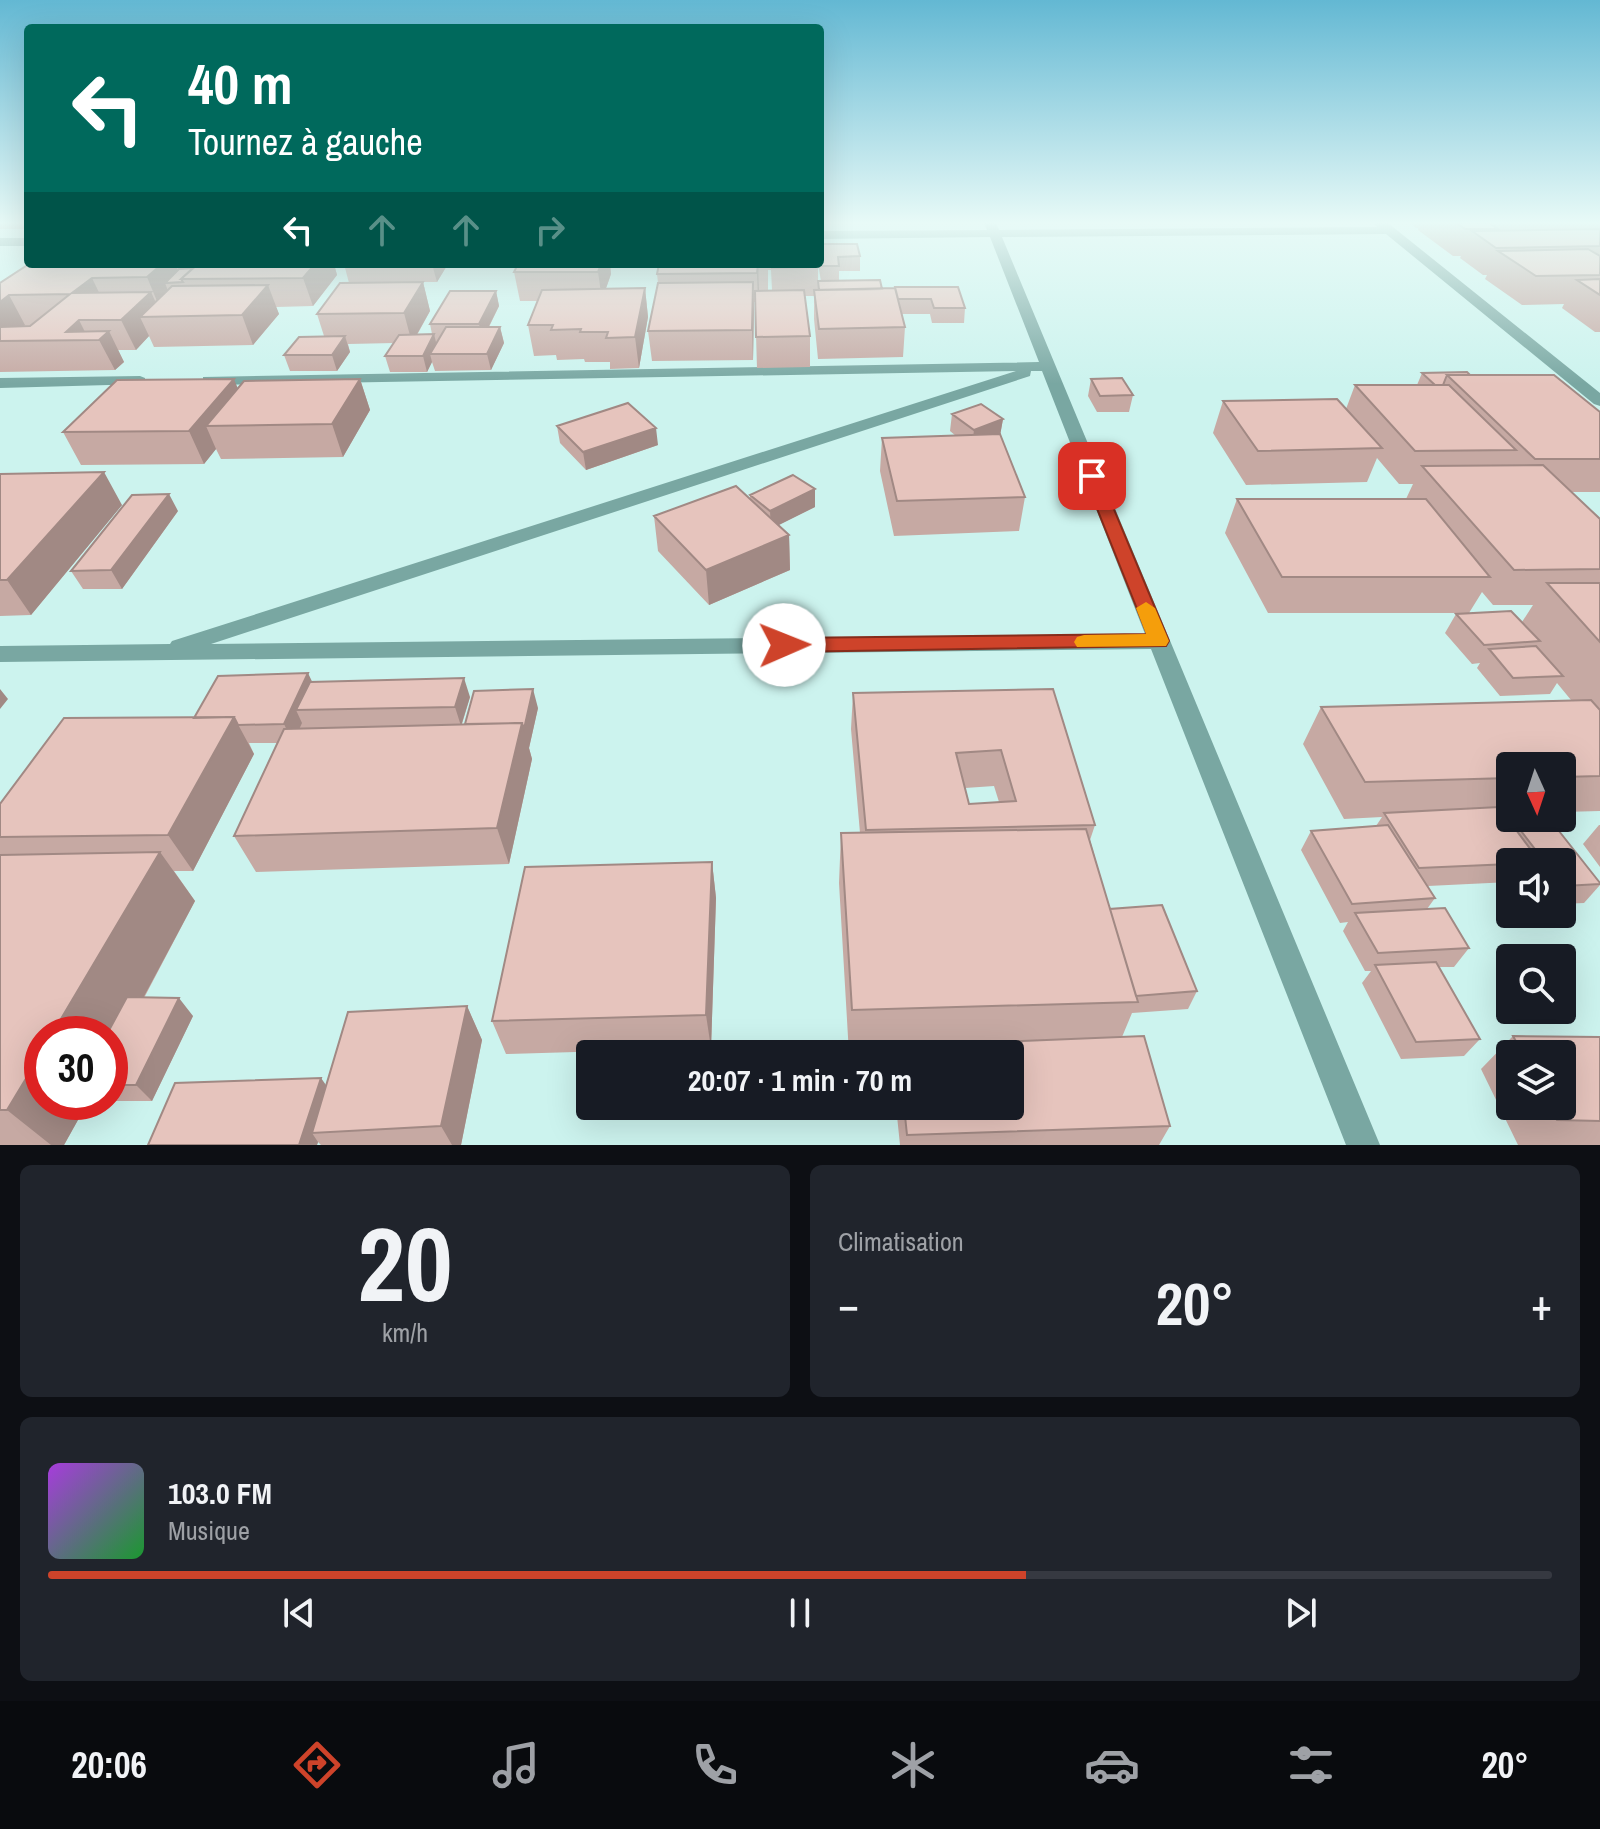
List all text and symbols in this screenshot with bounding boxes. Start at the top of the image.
text: 40 m [188,46,293,121]
icon: left [56,56,160,160]
text: Tournez à gauche [188,118,423,166]
icon: left [276,208,320,252]
icon: ahead [360,208,404,252]
icon: ahead [444,208,488,252]
icon: right [528,208,572,252]
pin [1058,442,1126,510]
icon: arrive [1070,454,1114,498]
position arrow [742,603,826,687]
north arrow [1496,752,1576,832]
map controls [1496,752,1576,1120]
button: sound [1496,848,1576,928]
button: search [1496,944,1576,1024]
speed limit sign: 30 [24,1016,128,1120]
button: layers [1496,1040,1576,1120]
text: 20:07 · 1 min · 70 m [688,1060,912,1100]
text: 20 [358,1193,452,1333]
text: Climatisation [838,1224,964,1259]
text: 20° [1156,1263,1234,1344]
text: − [838,1274,859,1334]
text: + [1531,1274,1552,1334]
text: km/h [382,1315,428,1350]
text: 103.0 FM [168,1473,272,1513]
text: Musique [168,1513,250,1548]
icon: previous [277,1591,321,1635]
icon: pause [778,1591,822,1635]
icon: next [1279,1591,1323,1635]
icon: directions [289,1737,345,1793]
icon: music [488,1737,544,1793]
icon: phone [687,1737,743,1793]
icon: climate [885,1737,941,1793]
icon: car [1084,1737,1140,1793]
icon: filters [1283,1737,1339,1793]
text: 20:06 [71,1741,147,1789]
text: 20° [1481,1741,1529,1789]

